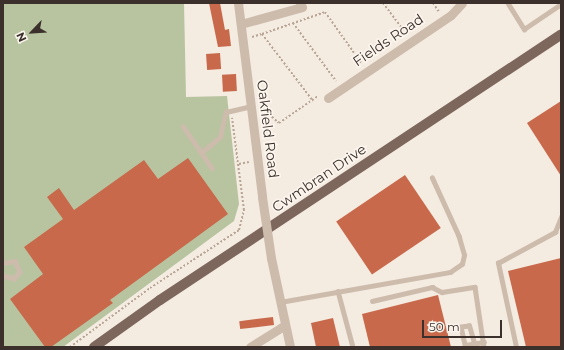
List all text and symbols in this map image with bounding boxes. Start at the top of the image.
street label: Fields Road [350,10,426,70]
north arrow [12,12,52,52]
text: N [13,30,29,44]
street label: Oakfield Road [254,79,282,179]
street label: Cwmbran Drive [269,140,369,216]
scale bar [424,312,504,338]
text: 50 m [429,319,460,334]

